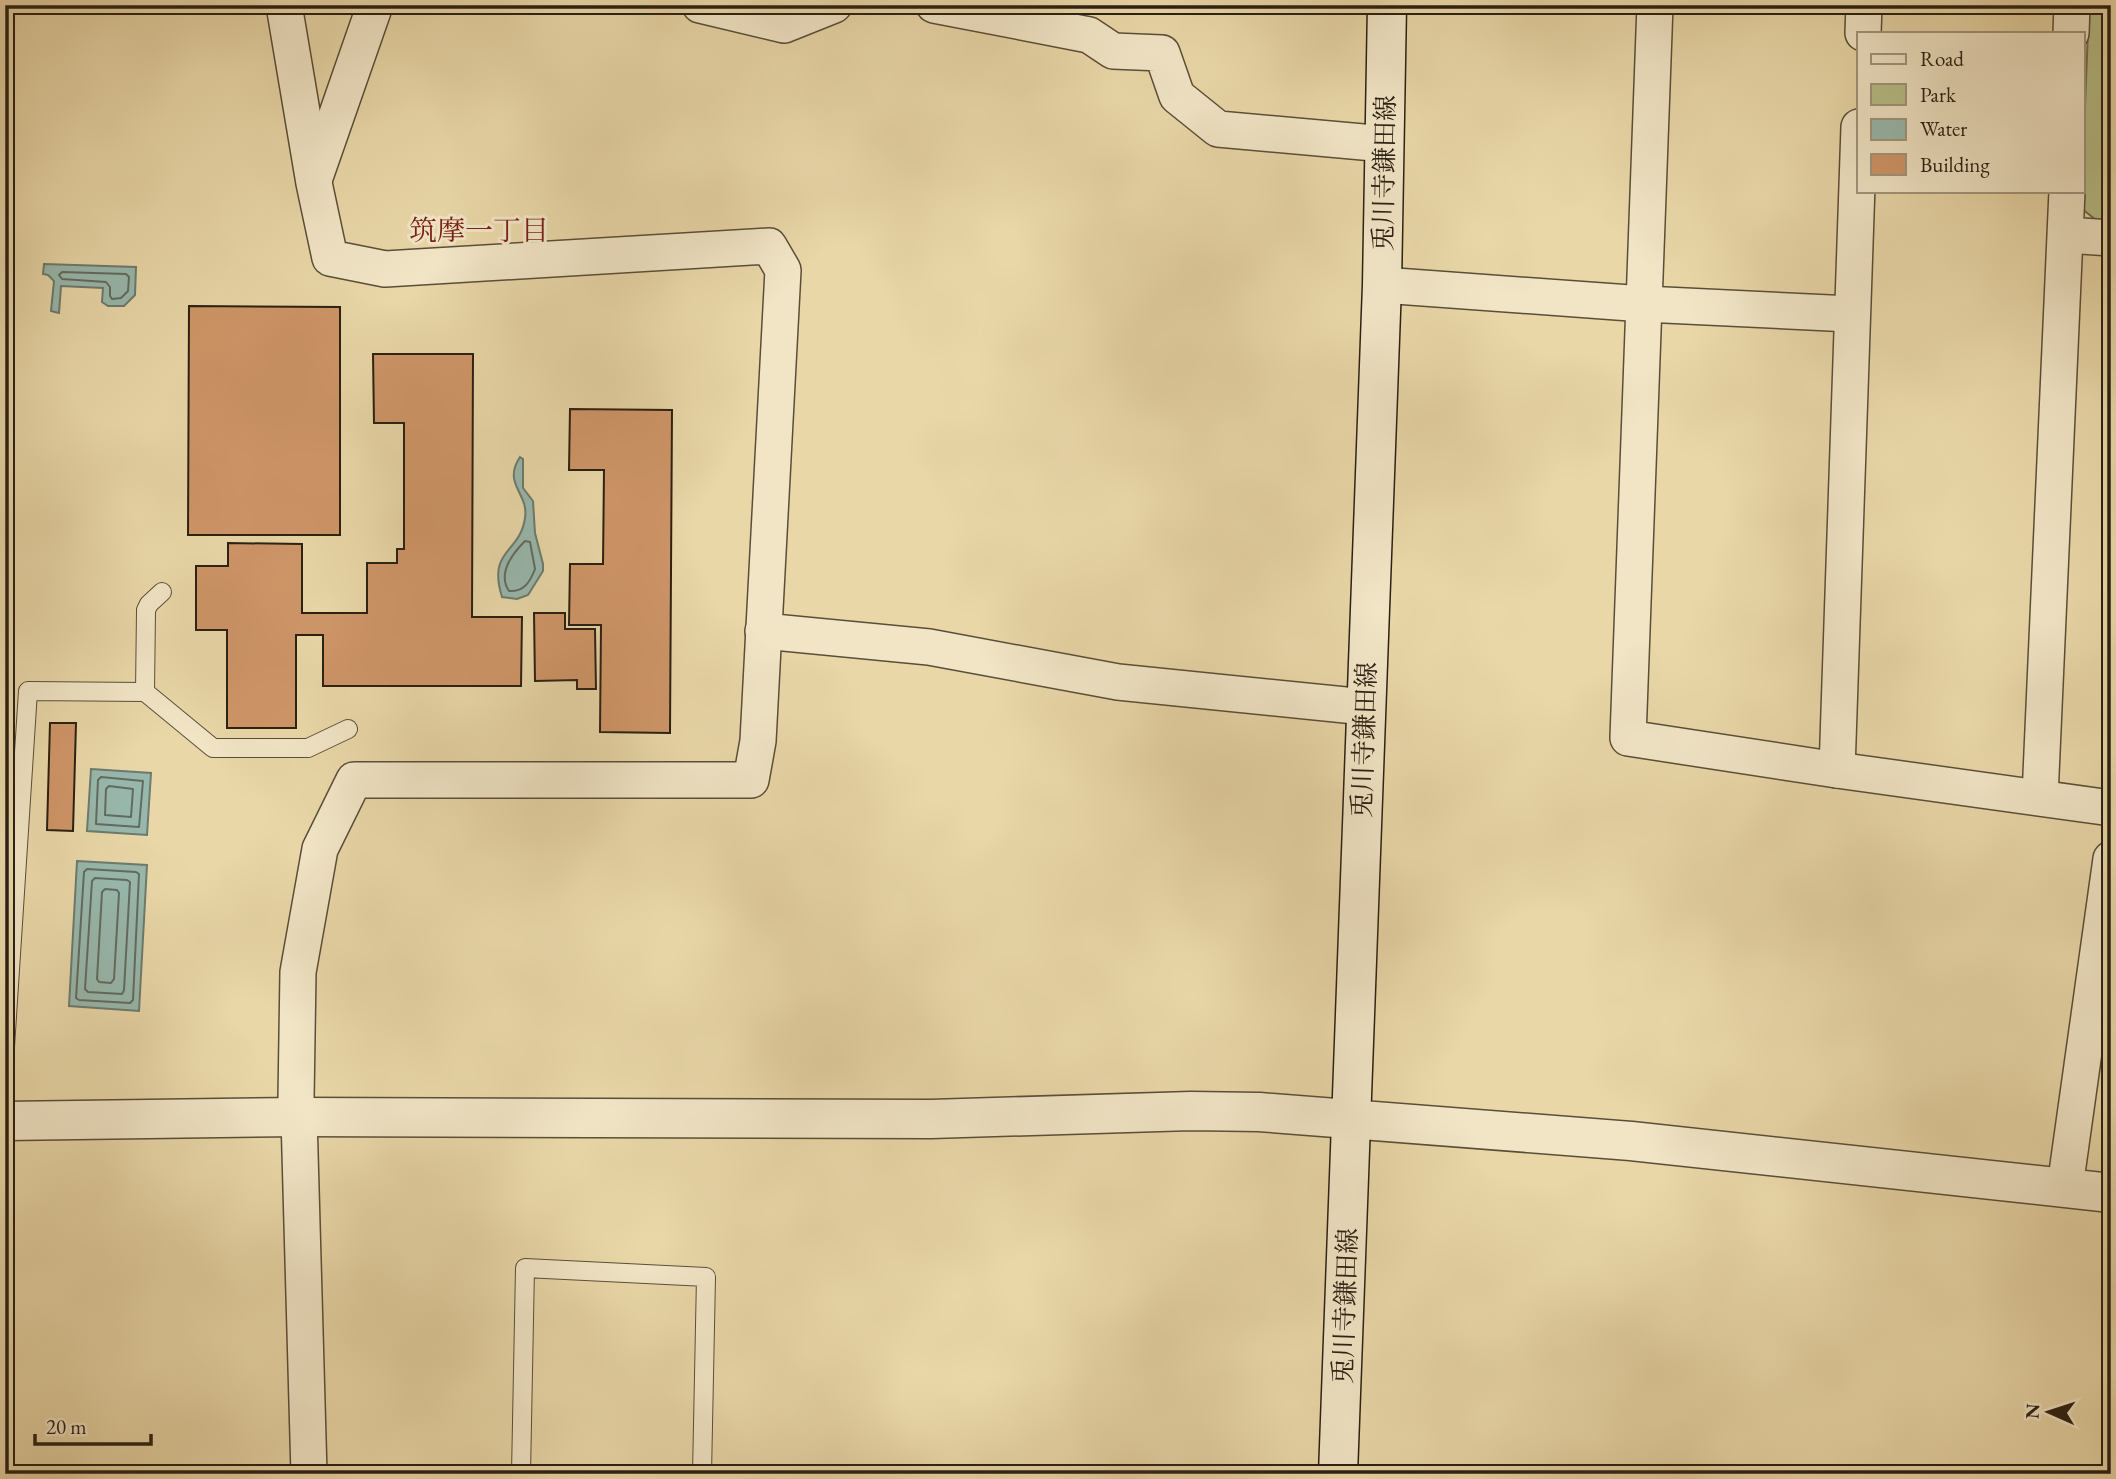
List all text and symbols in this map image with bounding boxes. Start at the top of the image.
legend [1857,32,2084,192]
text: Road [1920,45,1964,72]
text: Park [1920,81,1957,108]
street label: 兎川寺鎌田線 [1366,95,1402,251]
text: Water [1920,115,1967,142]
text: Building [1920,151,1990,178]
district label: 筑摩一丁目 [409,212,549,248]
street label: 兎川寺鎌田線 [1344,661,1384,819]
street label: 兎川寺鎌田線 [1325,1227,1365,1385]
north arrow [2014,1378,2084,1448]
scale bar [35,1402,150,1446]
text: N [2020,1402,2045,1419]
text: 20 m [46,1413,87,1440]

